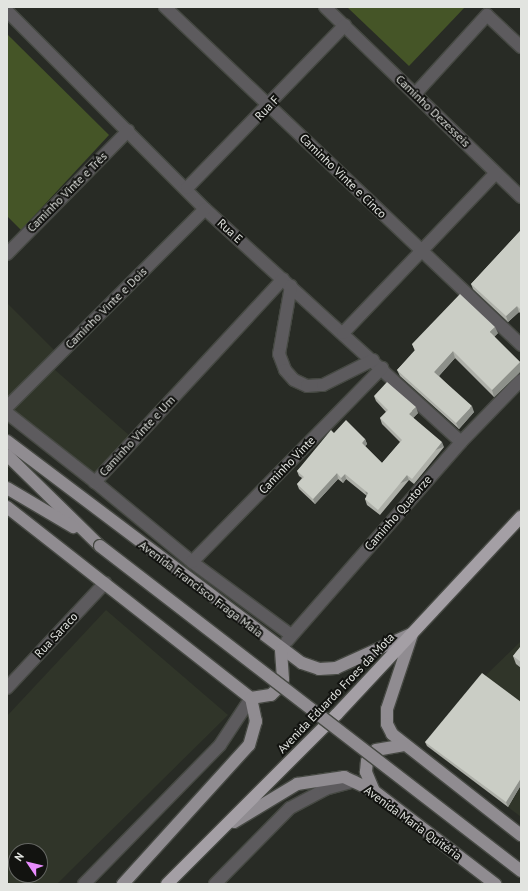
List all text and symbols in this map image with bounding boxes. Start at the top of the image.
street label: Caminho Dezesseis [393,72,473,150]
street label: Rua F [252,93,282,123]
street label: Caminho Vinte e Cinco [296,131,390,221]
street label: Caminho Vinte e Três [24,149,110,235]
street label: Rua E [214,216,246,246]
street label: Caminho Vinte e Dois [62,264,150,352]
street label: Caminho Vinte e Um [96,393,178,479]
street label: Caminho Vinte [256,433,318,497]
street label: Caminho Quatorze [362,473,434,553]
street label: Avenida Francisco Fraga Maia [136,538,266,640]
street label: Rua Saraco [31,609,81,661]
street label: Avenida Eduardo Froes da Mota [275,630,397,756]
street label: Avenida Maria Quitéria [362,783,464,863]
north arrow [8,843,48,883]
text: N [11,850,27,864]

